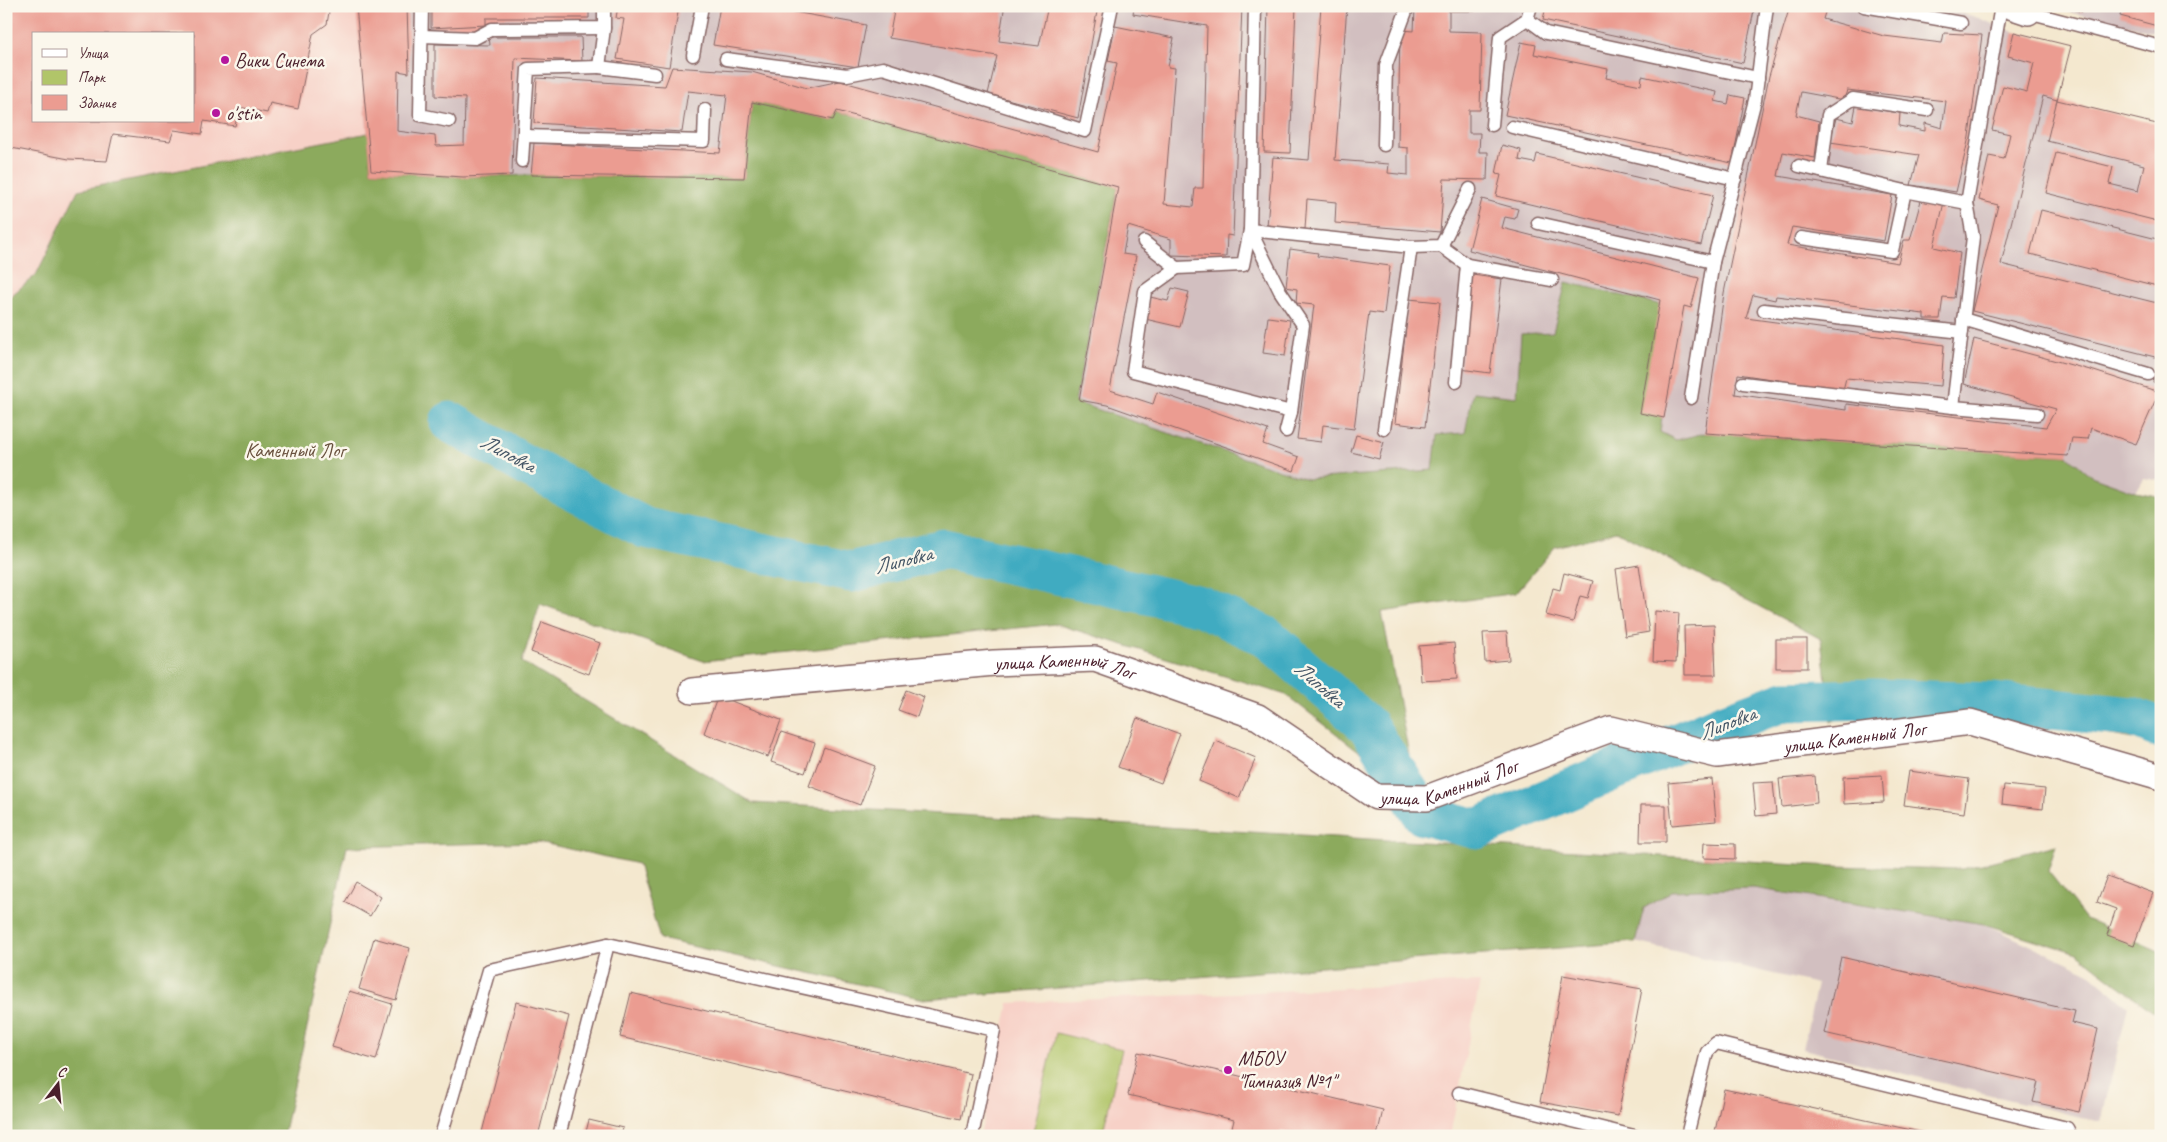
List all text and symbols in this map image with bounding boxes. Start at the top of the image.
legend [32,32,195,122]
text: Улица [78,44,109,63]
place label: Вики Синема [235,48,325,73]
marker: Вики Синема [219,54,231,66]
text: Парк [78,68,106,87]
text: Здание [78,94,117,113]
place label: o'stin [226,101,263,126]
marker: o'stin [210,107,222,119]
water label: Липовка [476,428,542,479]
park label: Каменный Лог [245,438,347,463]
water label: Липовка [872,540,937,580]
street label: улица Каменный Лог [993,647,1141,686]
water label: Липовка [1289,655,1352,715]
water label: Липовка [1695,700,1761,746]
street label: улица Каменный Лог [1781,716,1929,759]
street label: улица Каменный Лог [1378,752,1523,812]
place label: МБОУ "Гимназия №1" [1238,1046,1340,1094]
north arrow [32,1060,82,1110]
text: С [56,1063,69,1082]
marker: МБОУ "Гимназия №1" [1222,1064,1234,1076]

